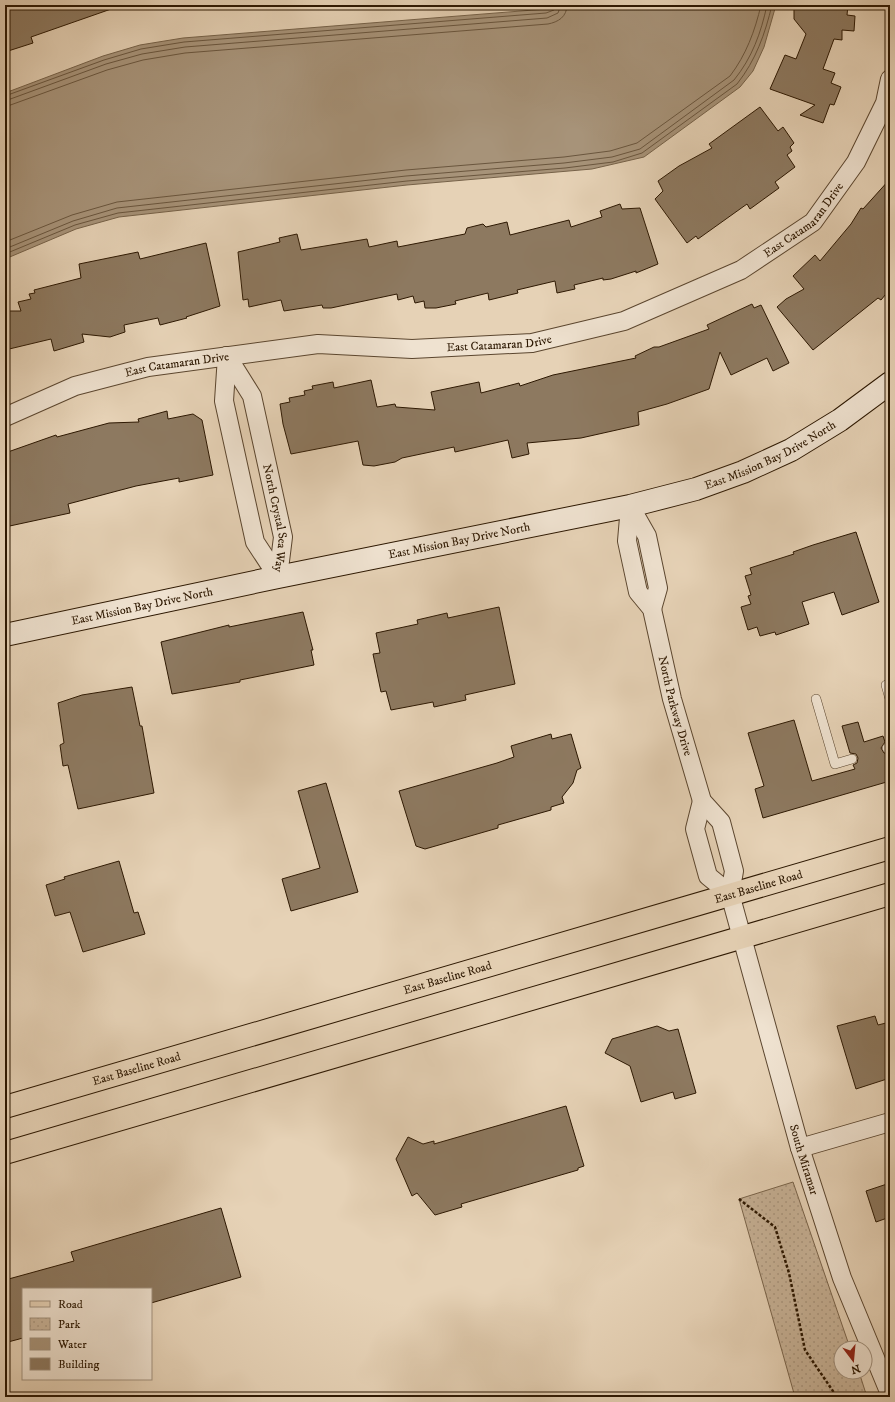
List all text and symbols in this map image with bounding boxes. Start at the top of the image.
street label: East Catamaran Drive [760,179,847,261]
street label: East Catamaran Drive [446,331,553,355]
street label: East Catamaran Drive [123,349,230,380]
street label: East Mission Bay Drive North [702,417,839,493]
street label: North Crystal Sea Way [260,463,291,573]
street label: East Mission Bay Drive North [387,519,532,562]
street label: East Mission Bay Drive North [70,583,215,628]
street label: North Parkway Drive [655,655,696,758]
street label: East Baseline Road [713,867,804,907]
street label: East Baseline Road [402,958,493,998]
street label: East Baseline Road [91,1049,182,1089]
street label: South Miramar [786,1123,822,1197]
legend [22,1288,152,1380]
text: Road [58,1297,83,1312]
text: Park [58,1317,80,1332]
text: Water [57,1337,87,1352]
north arrow [833,1340,873,1380]
text: Building [58,1357,99,1372]
text: N [849,1361,862,1377]

